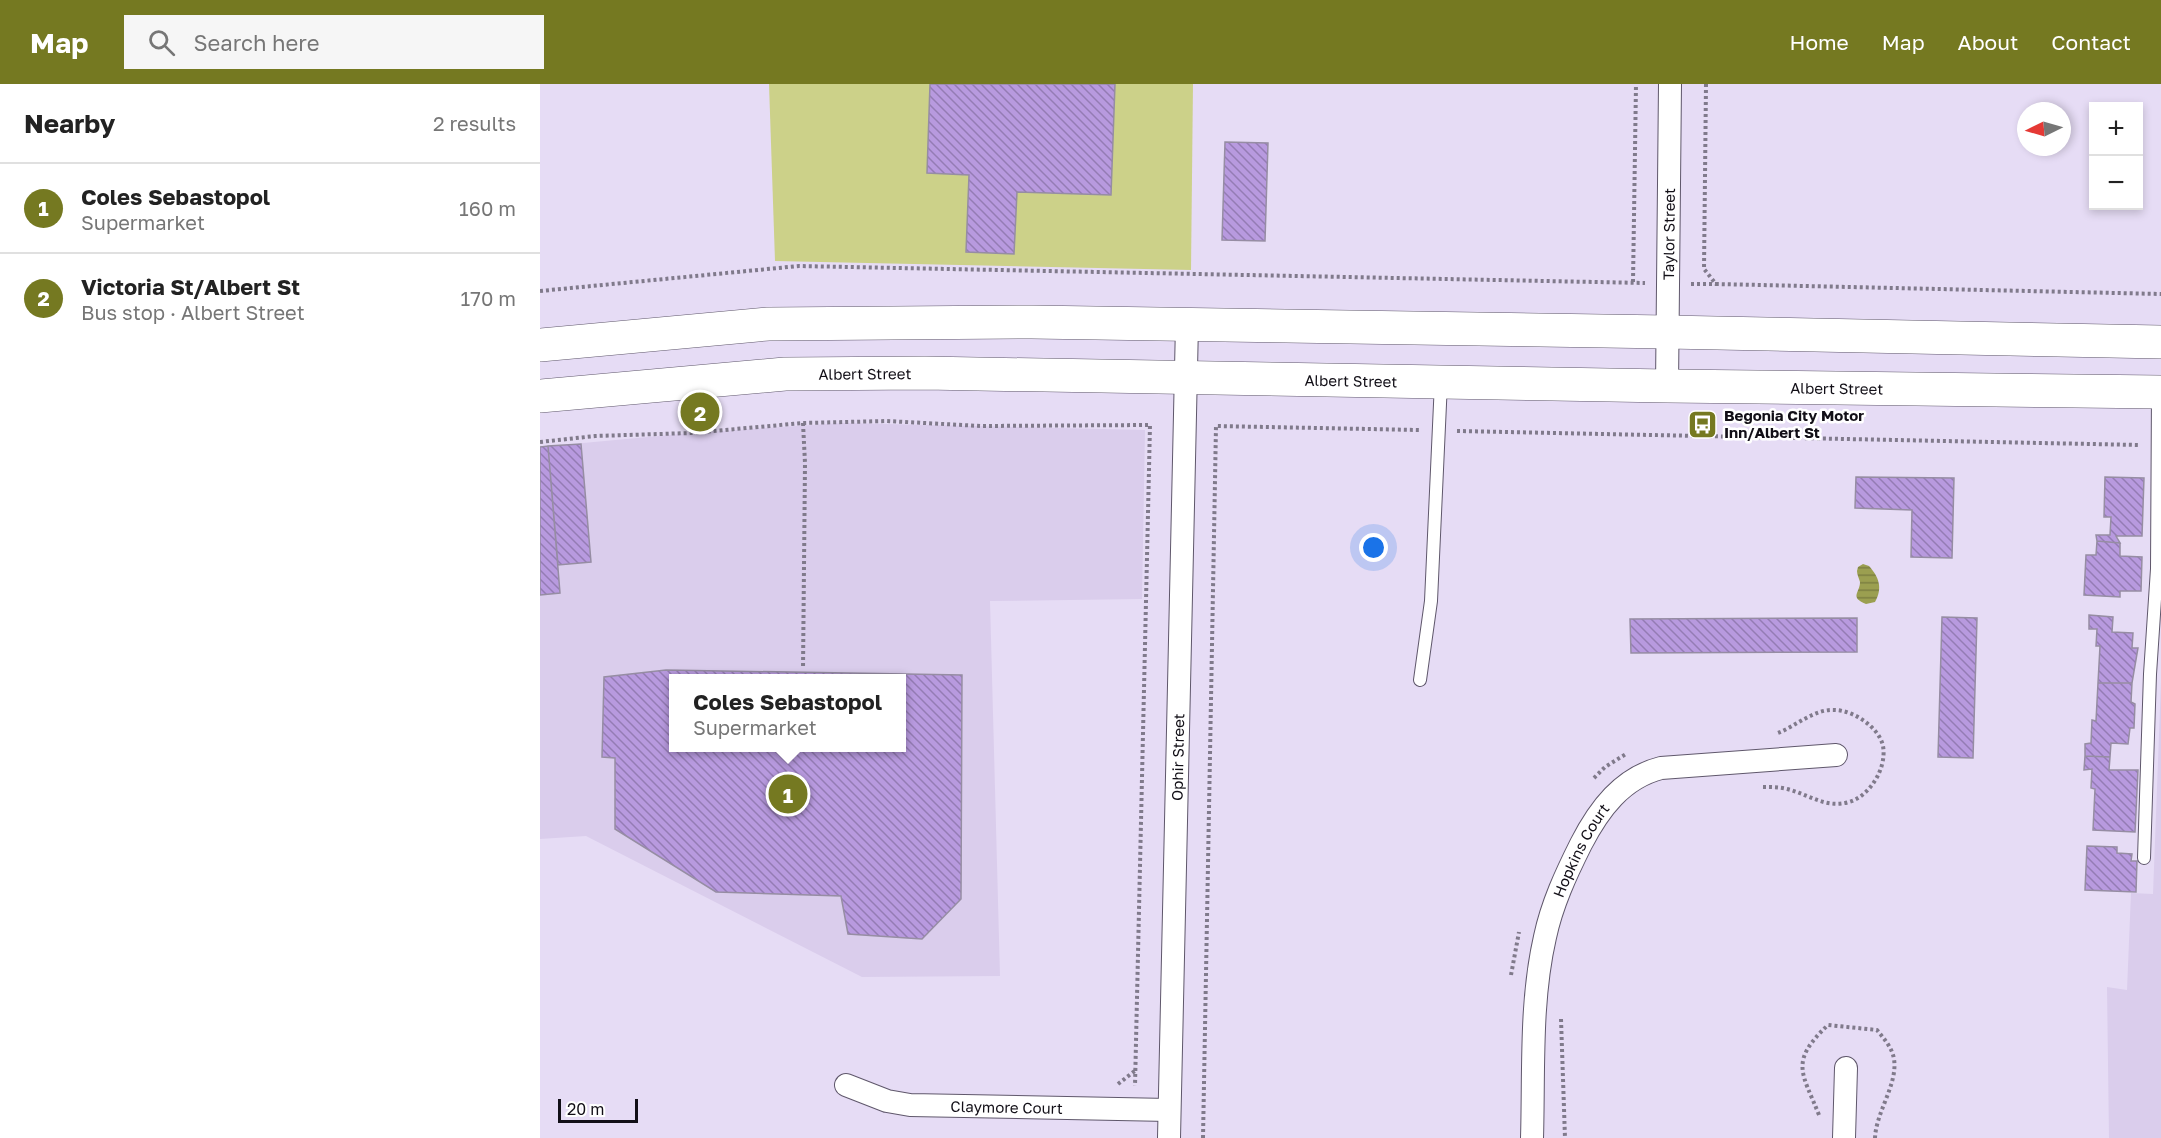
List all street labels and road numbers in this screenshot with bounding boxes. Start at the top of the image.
street label: Taylor Street [1659,188,1678,280]
street label: Albert Street [818,364,912,383]
street label: Albert Street [1304,371,1398,390]
street label: Albert Street [1790,378,1883,398]
street label: Ophir Street [1167,713,1187,801]
street label: Hopkins Court [1549,800,1613,900]
street label: Claymore Court [950,1097,1063,1117]

